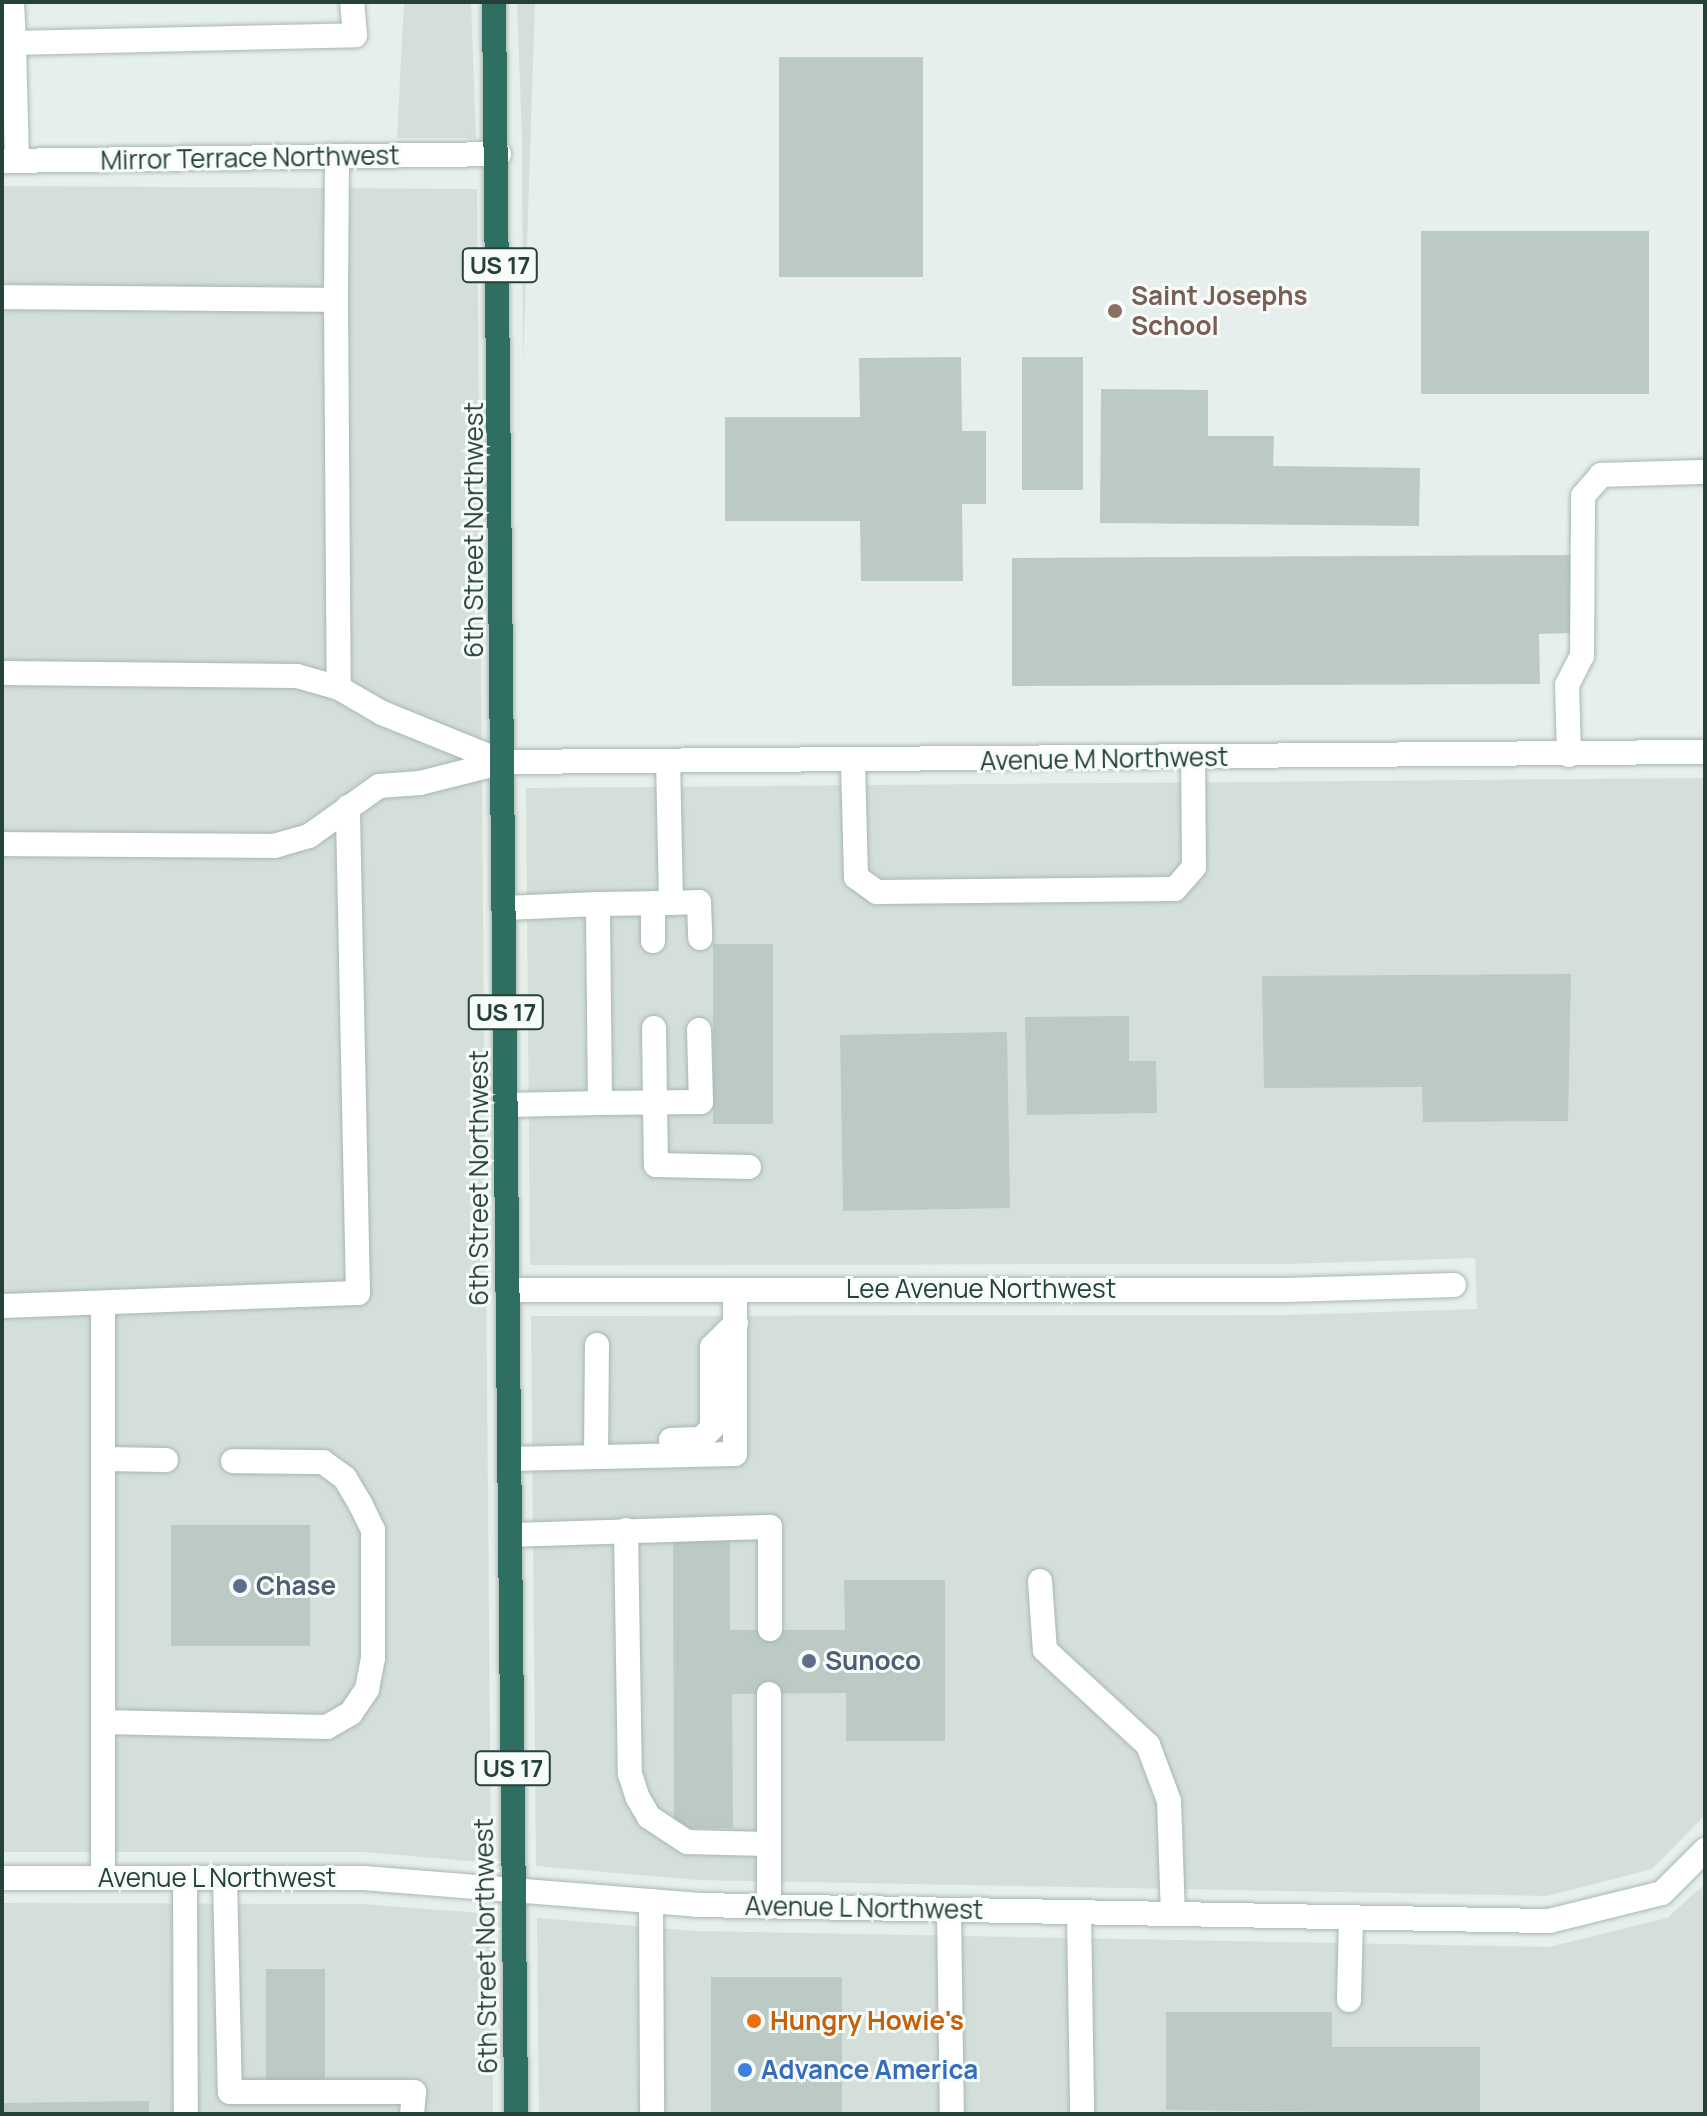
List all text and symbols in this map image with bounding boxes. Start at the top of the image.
street label: Mirror Terrace Northwest [100,140,400,176]
road number: US 17 [460,245,540,285]
place label: Saint Josephs School [1131,280,1308,342]
marker: Saint Josephs School [1106,302,1124,320]
street label: 6th Street Northwest [458,402,490,658]
street label: Avenue M Northwest [980,741,1228,777]
road number: US 17 [466,992,546,1032]
street label: 6th Street Northwest [463,1050,495,1306]
street label: Lee Avenue Northwest [846,1273,1116,1305]
place label: Chase [256,1570,336,1602]
marker: Chase [231,1577,249,1595]
place label: Sunoco [825,1645,921,1677]
marker: Sunoco [800,1652,818,1670]
road number: US 17 [473,1748,553,1788]
street label: 6th Street Northwest [468,1818,504,2074]
street label: Avenue L Northwest [97,1862,337,1894]
street label: Avenue L Northwest [744,1890,984,1926]
place label: Hungry Howie's [770,2005,964,2037]
marker: Hungry Howie's [745,2012,763,2030]
place label: Advance America [761,2054,978,2086]
marker: Advance America [736,2061,754,2079]

